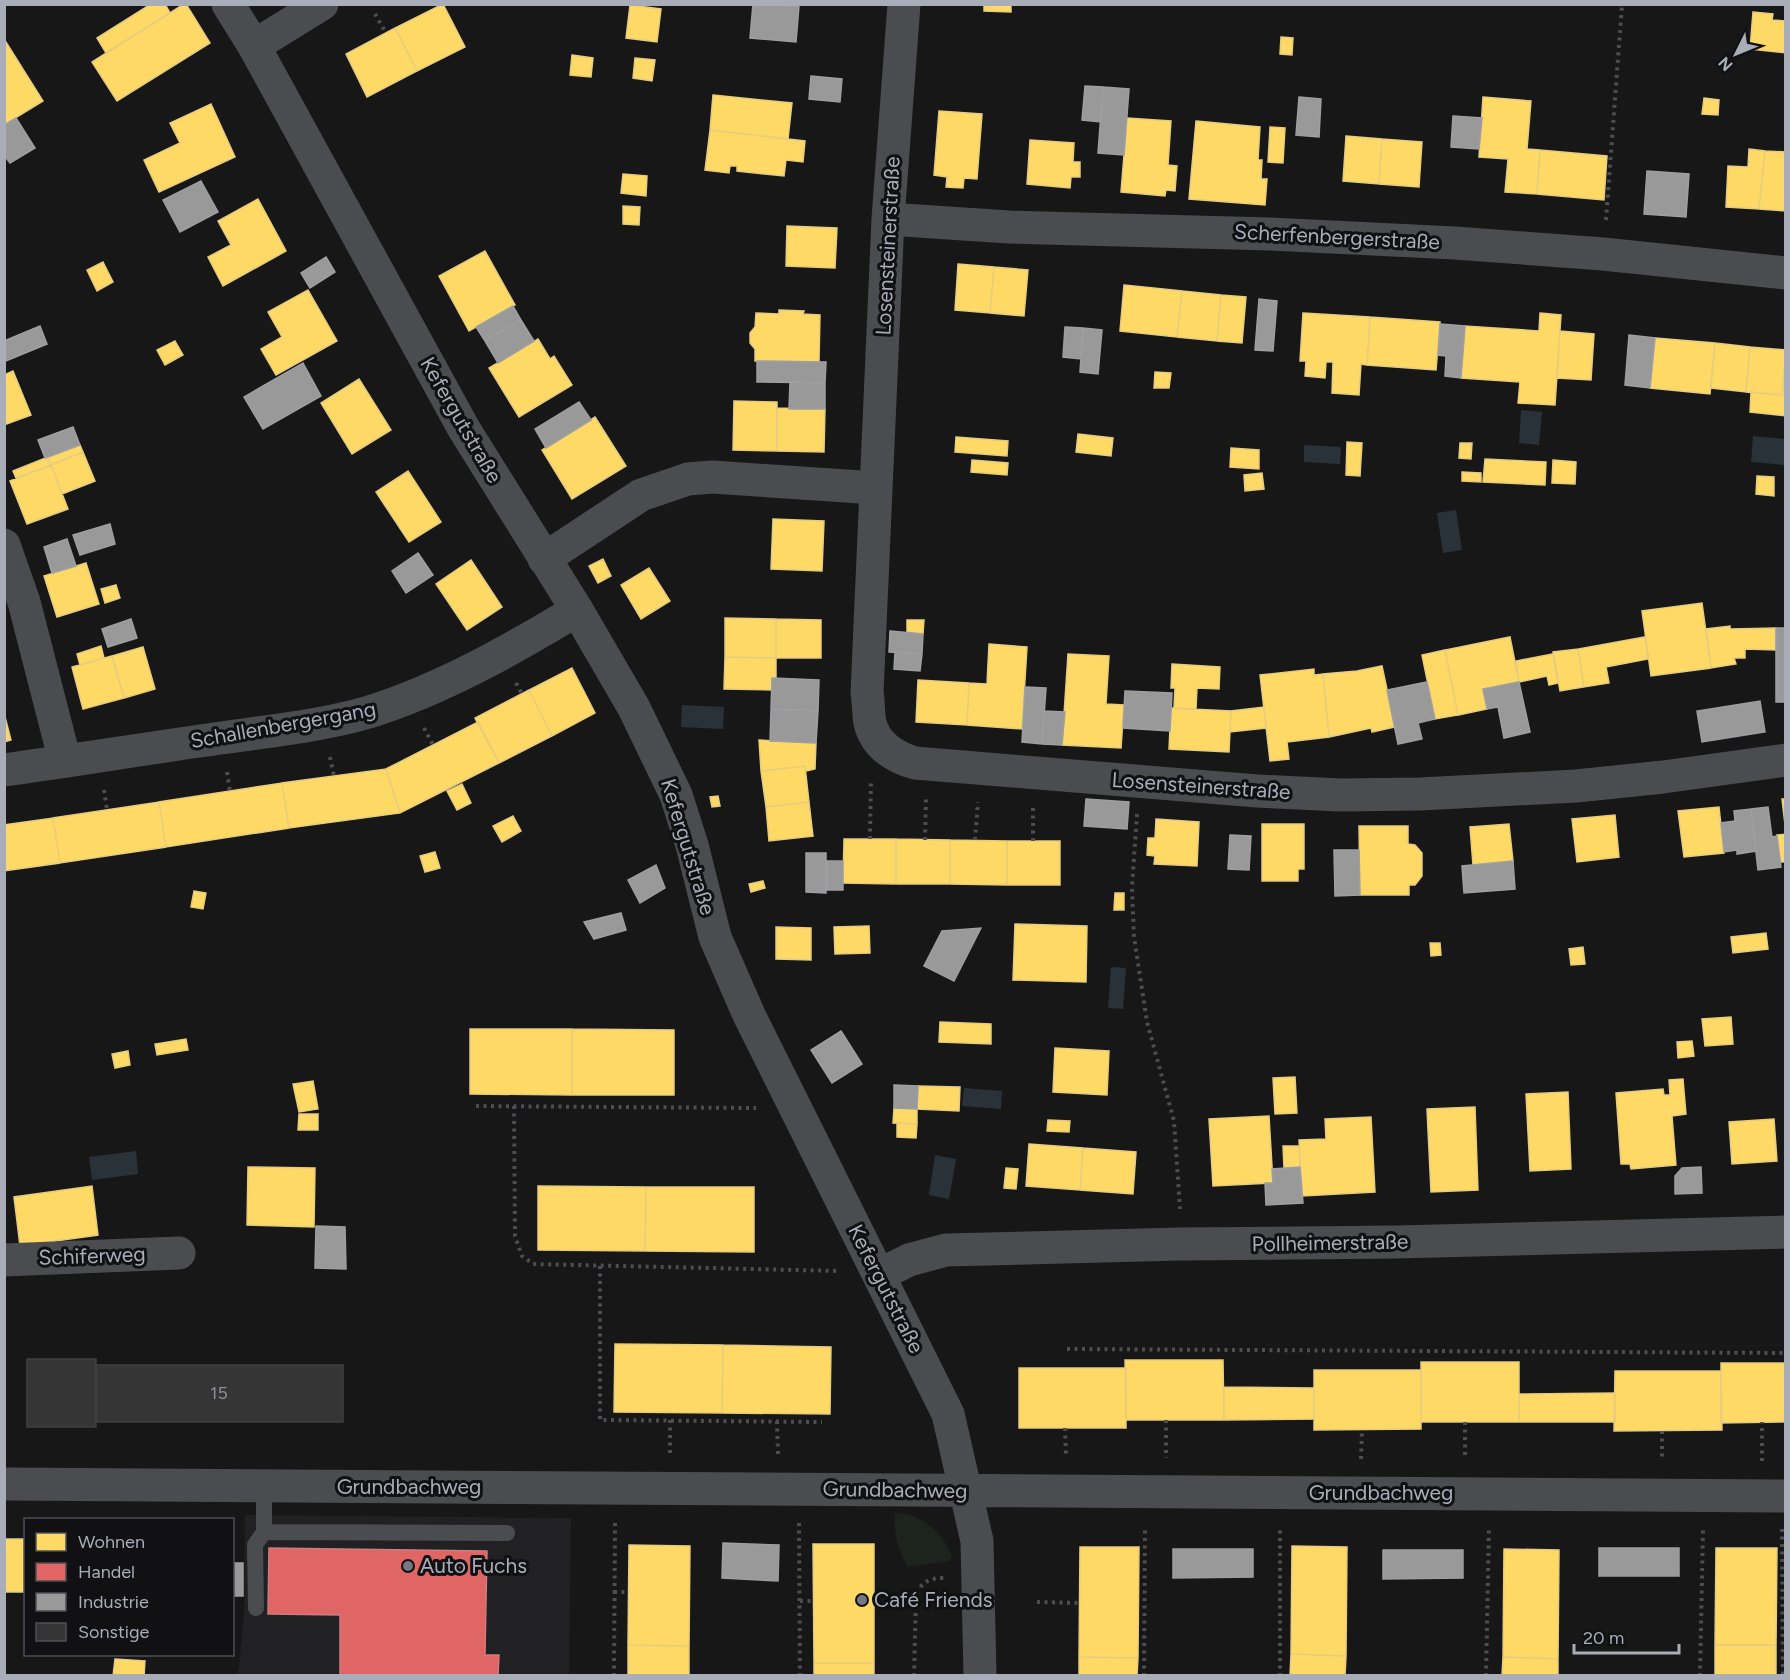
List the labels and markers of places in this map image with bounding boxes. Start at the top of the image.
place label: Auto Fuchs [420,1553,527,1578]
marker: Auto Fuchs [401,1559,415,1573]
place label: Café Friends [874,1587,993,1612]
marker: Café Friends [855,1593,869,1607]

